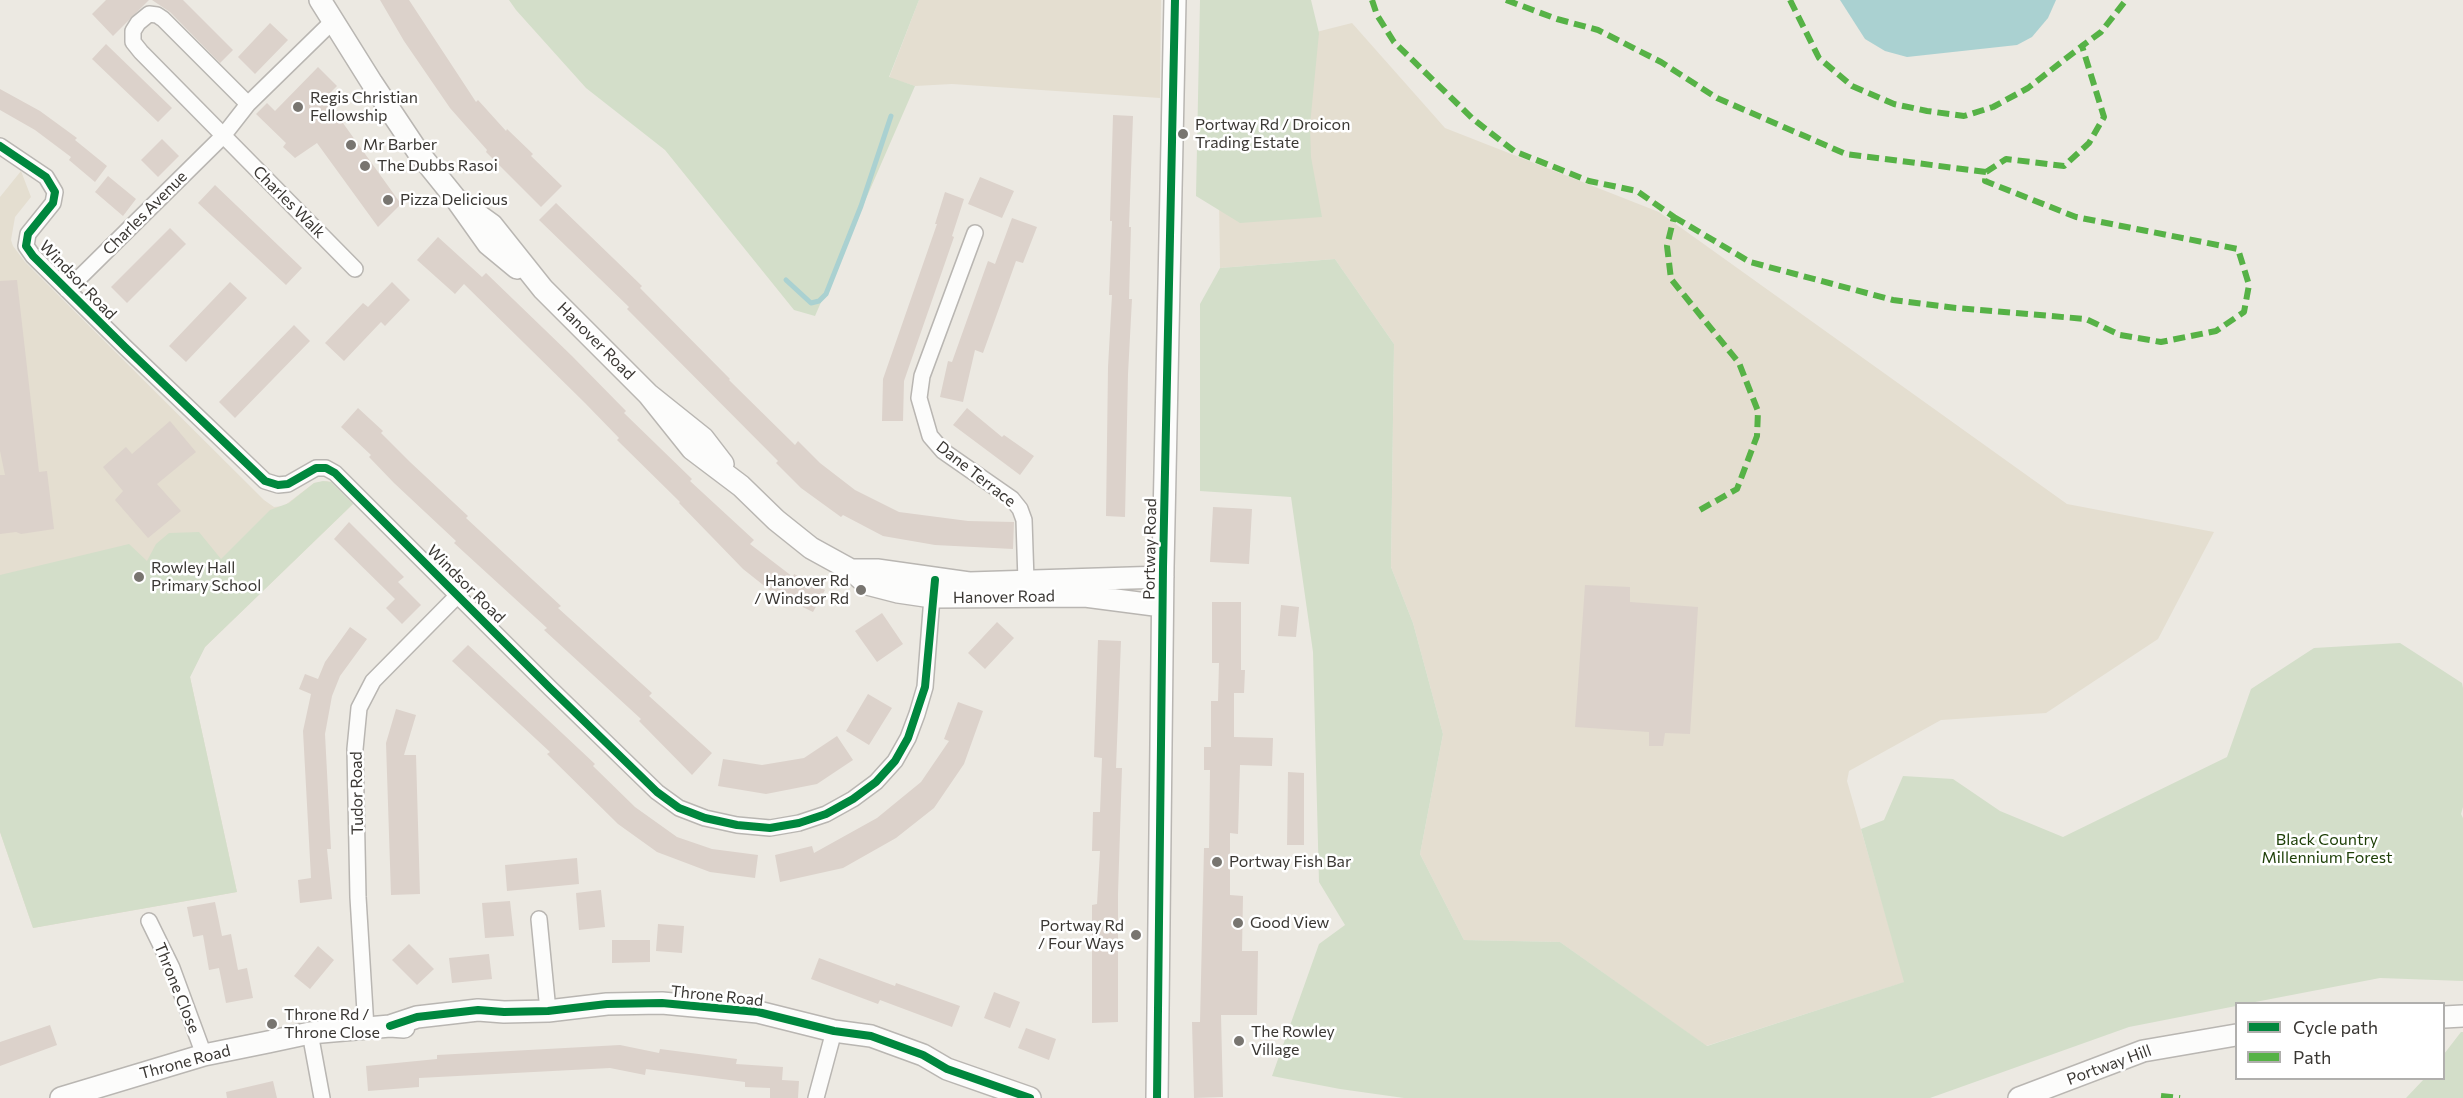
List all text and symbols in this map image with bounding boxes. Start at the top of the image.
place label: Regis Christian Fellowship [310,88,418,126]
marker: Regis Christian Fellowship [291,100,305,114]
place label: Portway Rd / Droicon Trading Estate [1195,115,1350,153]
marker: Portway Rd / Droicon Trading Estate [1176,127,1190,141]
place label: Mr Barber [363,135,437,155]
marker: Mr Barber [344,138,358,152]
place label: The Dubbs Rasoi [377,156,498,176]
marker: The Dubbs Rasoi [358,159,372,173]
street label: Charles Walk [249,162,329,242]
street label: Charles Avenue [99,167,191,259]
place label: Pizza Delicious [400,190,508,210]
marker: Pizza Delicious [381,193,395,207]
street label: Windsor Road [35,236,121,324]
street label: Hanover Road [553,298,639,384]
street label: Dane Terrace [932,437,1020,511]
street label: Portway Road [1140,498,1160,600]
street label: Windsor Road [423,541,509,627]
place label: Rowley Hall Primary School [151,558,261,596]
marker: Rowley Hall Primary School [132,570,146,584]
place label: Hanover Rd / Windsor Rd [754,571,849,609]
marker: Hanover Rd / Windsor Rd [854,583,868,597]
street label: Hanover Road [953,587,1055,607]
street label: Tudor Road [347,751,367,835]
park label: Black Country Millennium Forest [2261,830,2393,868]
place label: Portway Fish Bar [1229,852,1351,872]
marker: Portway Fish Bar [1210,855,1224,869]
place label: Good View [1250,913,1329,933]
place label: Portway Rd / Four Ways [1038,916,1124,954]
marker: Good View [1231,916,1245,930]
marker: Portway Rd / Four Ways [1129,928,1143,942]
street label: Throne Close [150,940,204,1036]
street label: Throne Road [670,982,764,1010]
legend [2235,1002,2445,1080]
place label: Throne Rd / Throne Close [284,1005,380,1043]
text: Cycle path [2293,1016,2378,1038]
marker: Throne Rd / Throne Close [265,1017,279,1031]
place label: The Rowley Village [1251,1022,1335,1060]
marker: The Rowley Village [1232,1034,1246,1048]
street label: Throne Road [138,1041,232,1083]
street label: Portway Hill [2064,1041,2154,1089]
text: Path [2293,1046,2331,1068]

